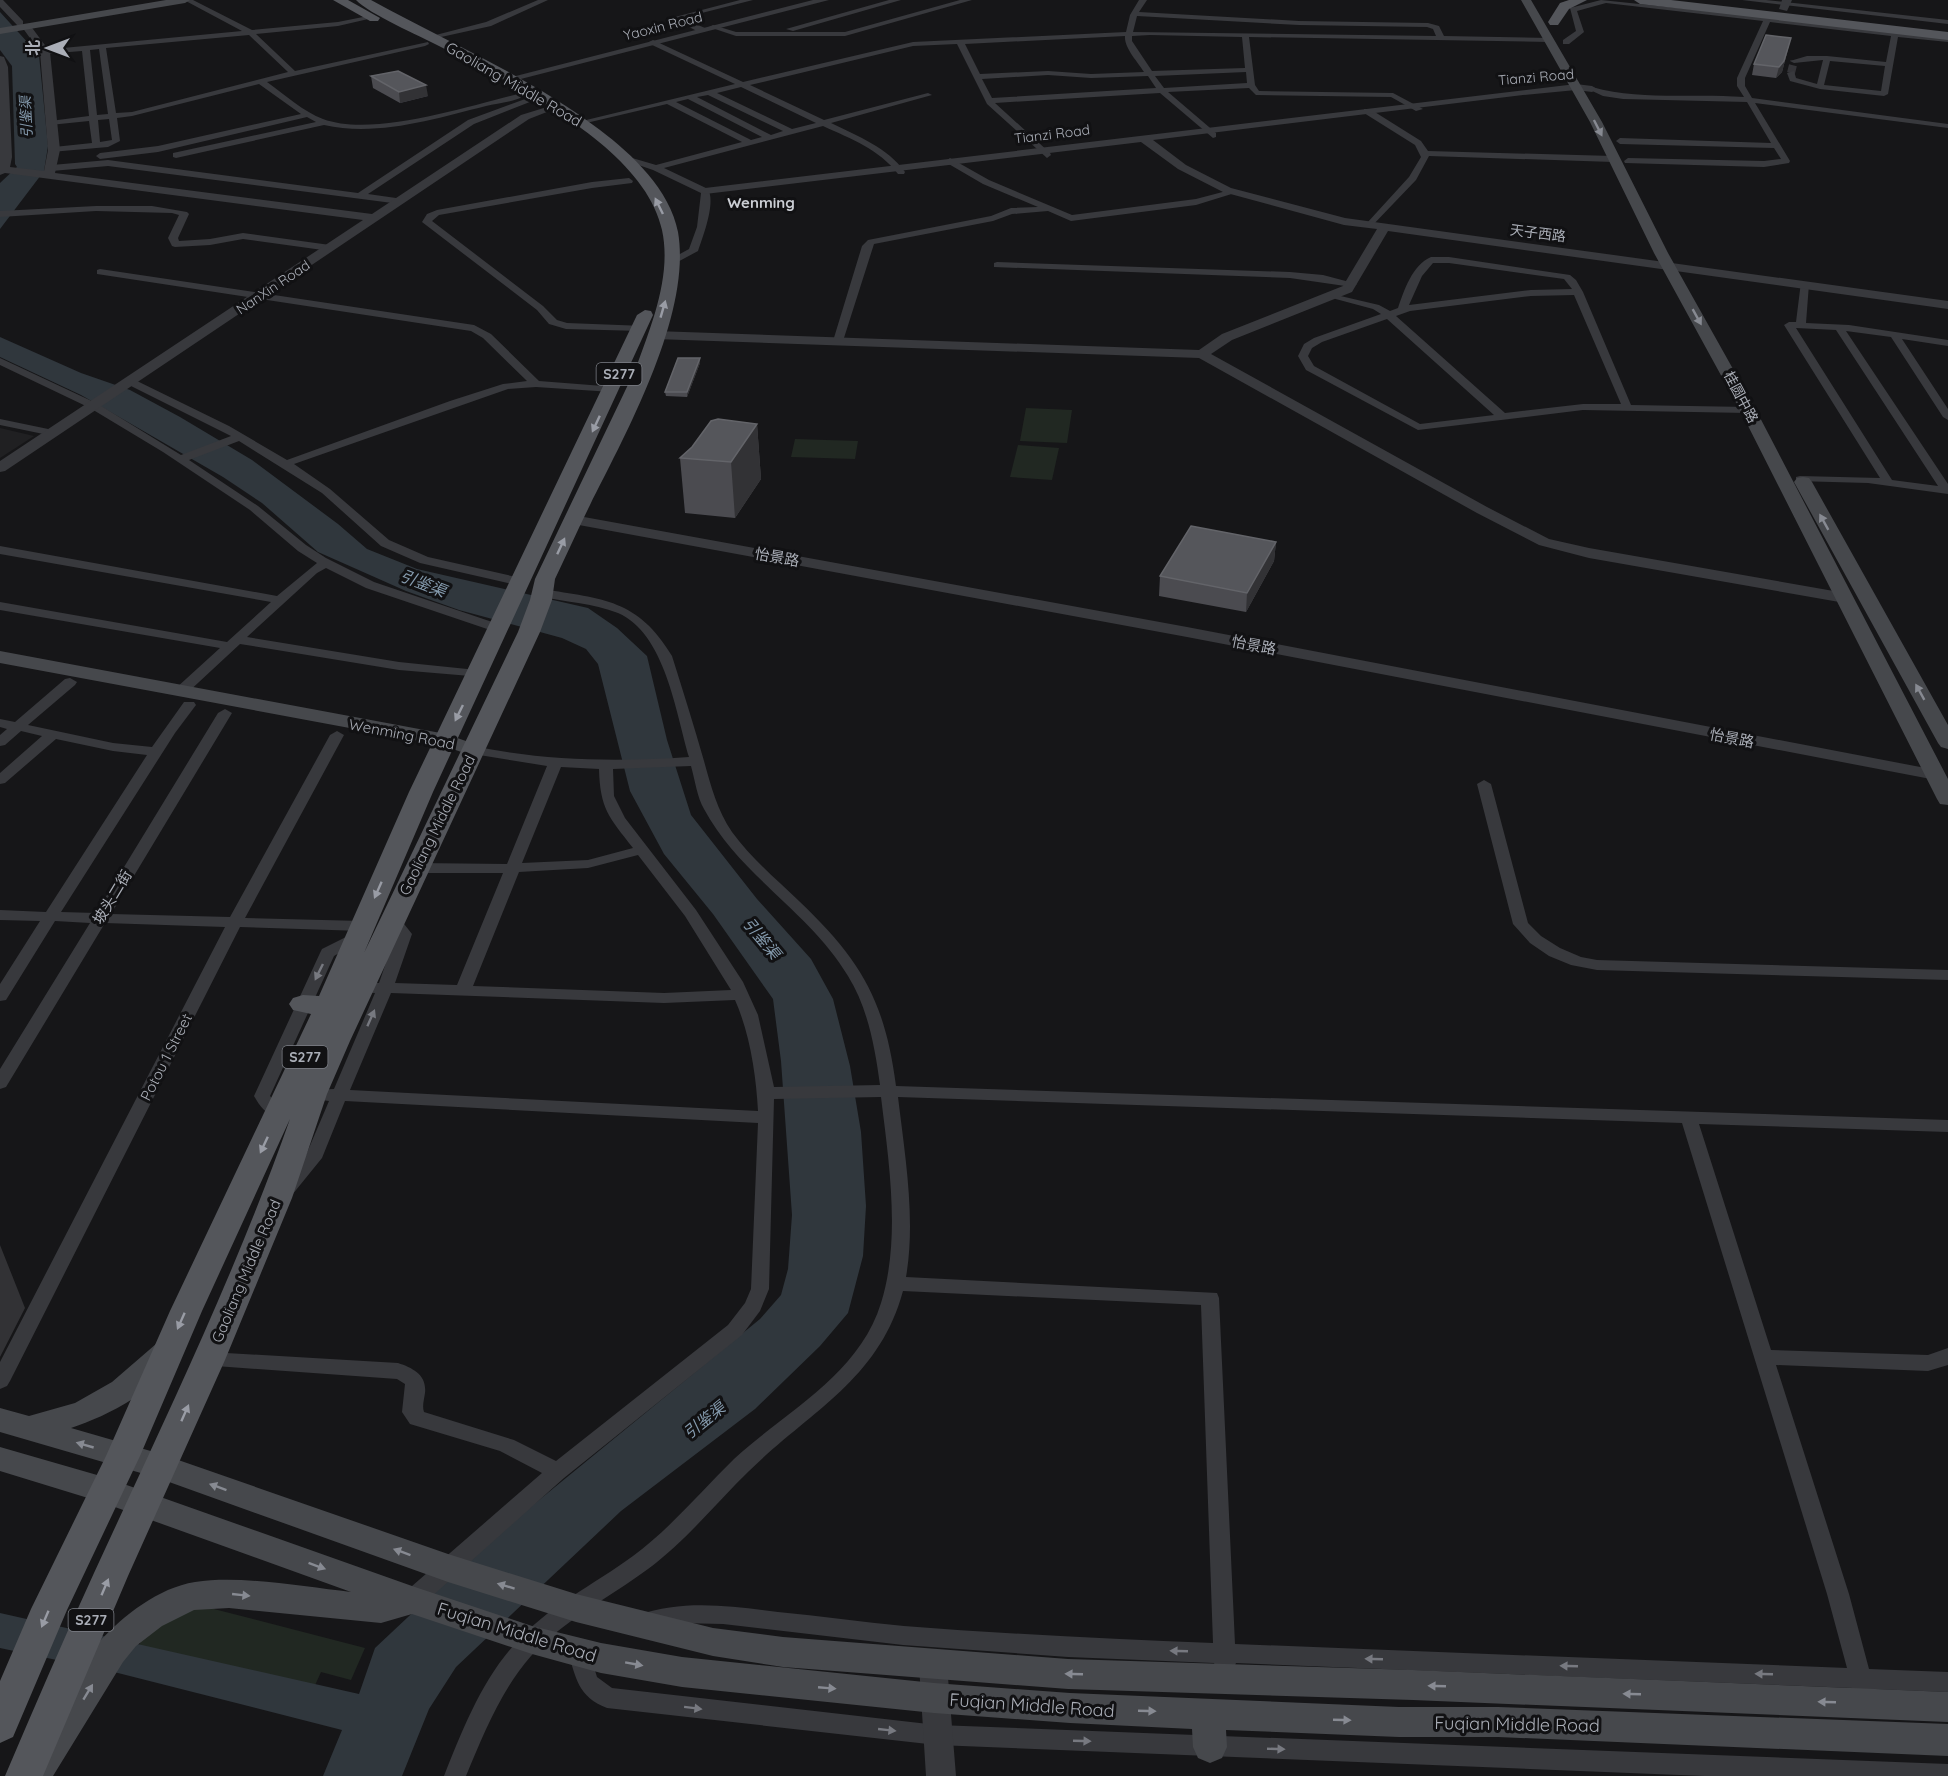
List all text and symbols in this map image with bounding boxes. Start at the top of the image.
street label: Yaoxin Road [622,8,704,44]
north arrow [18,18,78,78]
street label: Gaoliang Middle Road [443,37,585,131]
text: 北 [23,40,43,56]
street label: Tianzi Road [1497,65,1575,89]
water label: 引鉴渠 [16,94,36,138]
street label: Tianzi Road [1013,120,1091,148]
one-way arrow [1594,120,1603,137]
district label: Wenming [727,193,795,212]
one-way arrow [654,197,664,214]
street label: 天子西路 [1509,221,1567,245]
street label: NanXin Road [233,256,313,318]
one-way arrow [659,300,668,318]
one-way arrow [1692,309,1702,326]
road number: S277 [596,363,642,385]
street label: 桂圆中路 [1720,368,1762,426]
one-way arrow [591,416,600,433]
one-way arrow [1819,514,1830,530]
one-way arrow [556,537,565,554]
street label: 怡景路 [753,544,801,570]
water label: 引鉴渠 [397,565,451,602]
street label: 怡景路 [1230,631,1278,659]
one-way arrow [1914,684,1925,700]
one-way arrow [454,704,463,721]
street label: Wenming Road [347,714,457,754]
street label: 怡景路 [1708,724,1756,752]
street label: Gaoliang Middle Road [395,752,479,898]
street label: 坡头二街 [88,866,136,928]
one-way arrow [373,882,383,900]
water label: 引鉴渠 [739,913,786,964]
one-way arrow [314,963,323,980]
one-way arrow [367,1009,377,1027]
street label: Potou 1 Street [136,1010,196,1104]
road number: S277 [282,1046,328,1068]
one-way arrow [259,1136,268,1153]
street label: Gaoliang Middle Road [207,1197,285,1345]
one-way arrow [177,1313,186,1330]
water label: 引鉴渠 [679,1396,730,1443]
one-way arrow [181,1404,191,1422]
one-way arrow [76,1440,94,1449]
one-way arrow [209,1481,227,1491]
one-way arrow [393,1546,411,1556]
one-way arrow [308,1562,326,1572]
one-way arrow [100,1578,110,1596]
one-way arrow [497,1581,515,1590]
one-way arrow [232,1590,251,1600]
street label: Fuqian Middle Road [435,1597,599,1667]
road number: S277 [68,1609,113,1631]
one-way arrow [40,1610,49,1628]
one-way arrow [1170,1647,1189,1656]
one-way arrow [1364,1654,1383,1663]
one-way arrow [625,1659,644,1668]
one-way arrow [1559,1662,1578,1671]
one-way arrow [1065,1669,1084,1678]
one-way arrow [1754,1670,1773,1679]
one-way arrow [1427,1681,1446,1690]
one-way arrow [818,1683,837,1693]
one-way arrow [82,1684,93,1700]
street label: Fuqian Middle Road [949,1688,1115,1722]
one-way arrow [1622,1689,1641,1699]
one-way arrow [1817,1698,1836,1707]
one-way arrow [684,1703,703,1712]
one-way arrow [1138,1707,1157,1716]
street label: Fuqian Middle Road [1434,1711,1600,1737]
one-way arrow [1333,1715,1352,1724]
one-way arrow [877,1725,896,1735]
one-way arrow [1072,1737,1091,1746]
one-way arrow [1267,1745,1286,1754]

